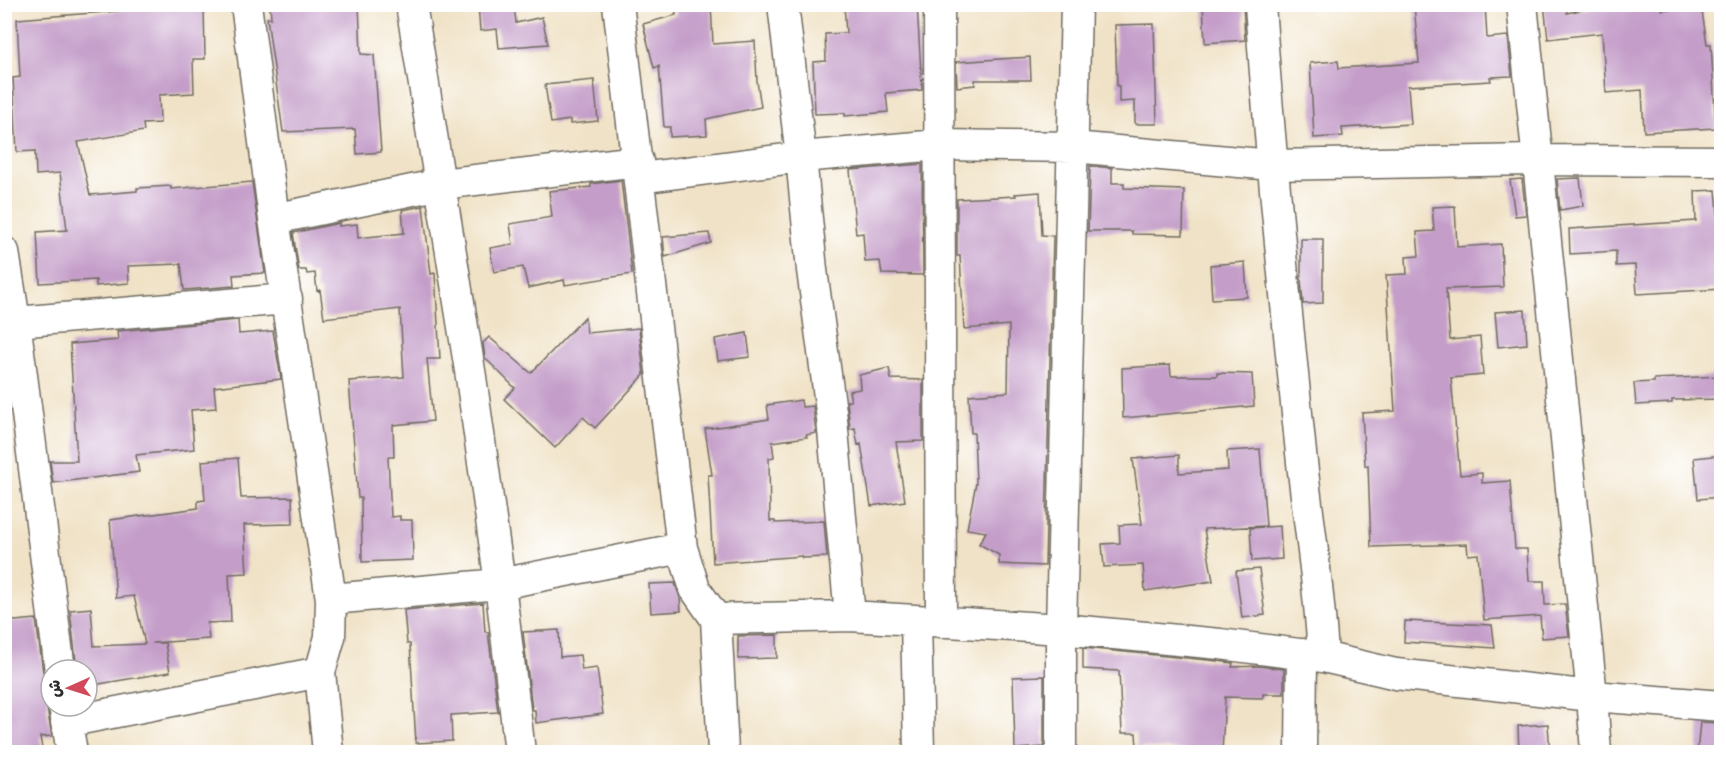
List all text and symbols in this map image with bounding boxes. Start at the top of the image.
north arrow [39,658,99,718]
text: ش [46,679,64,698]

